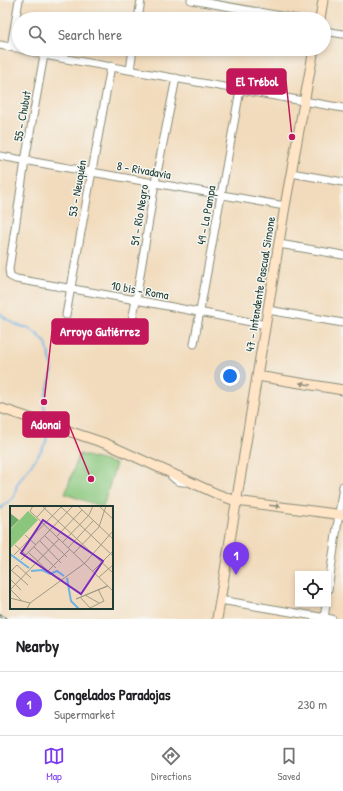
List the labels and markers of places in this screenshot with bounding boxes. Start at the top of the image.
callout: El Trébol [227,69,286,94]
callout: Arroyo Gutiérrez [52,319,148,344]
callout: Adonai [23,412,69,437]
pin: 1 [223,542,249,575]

